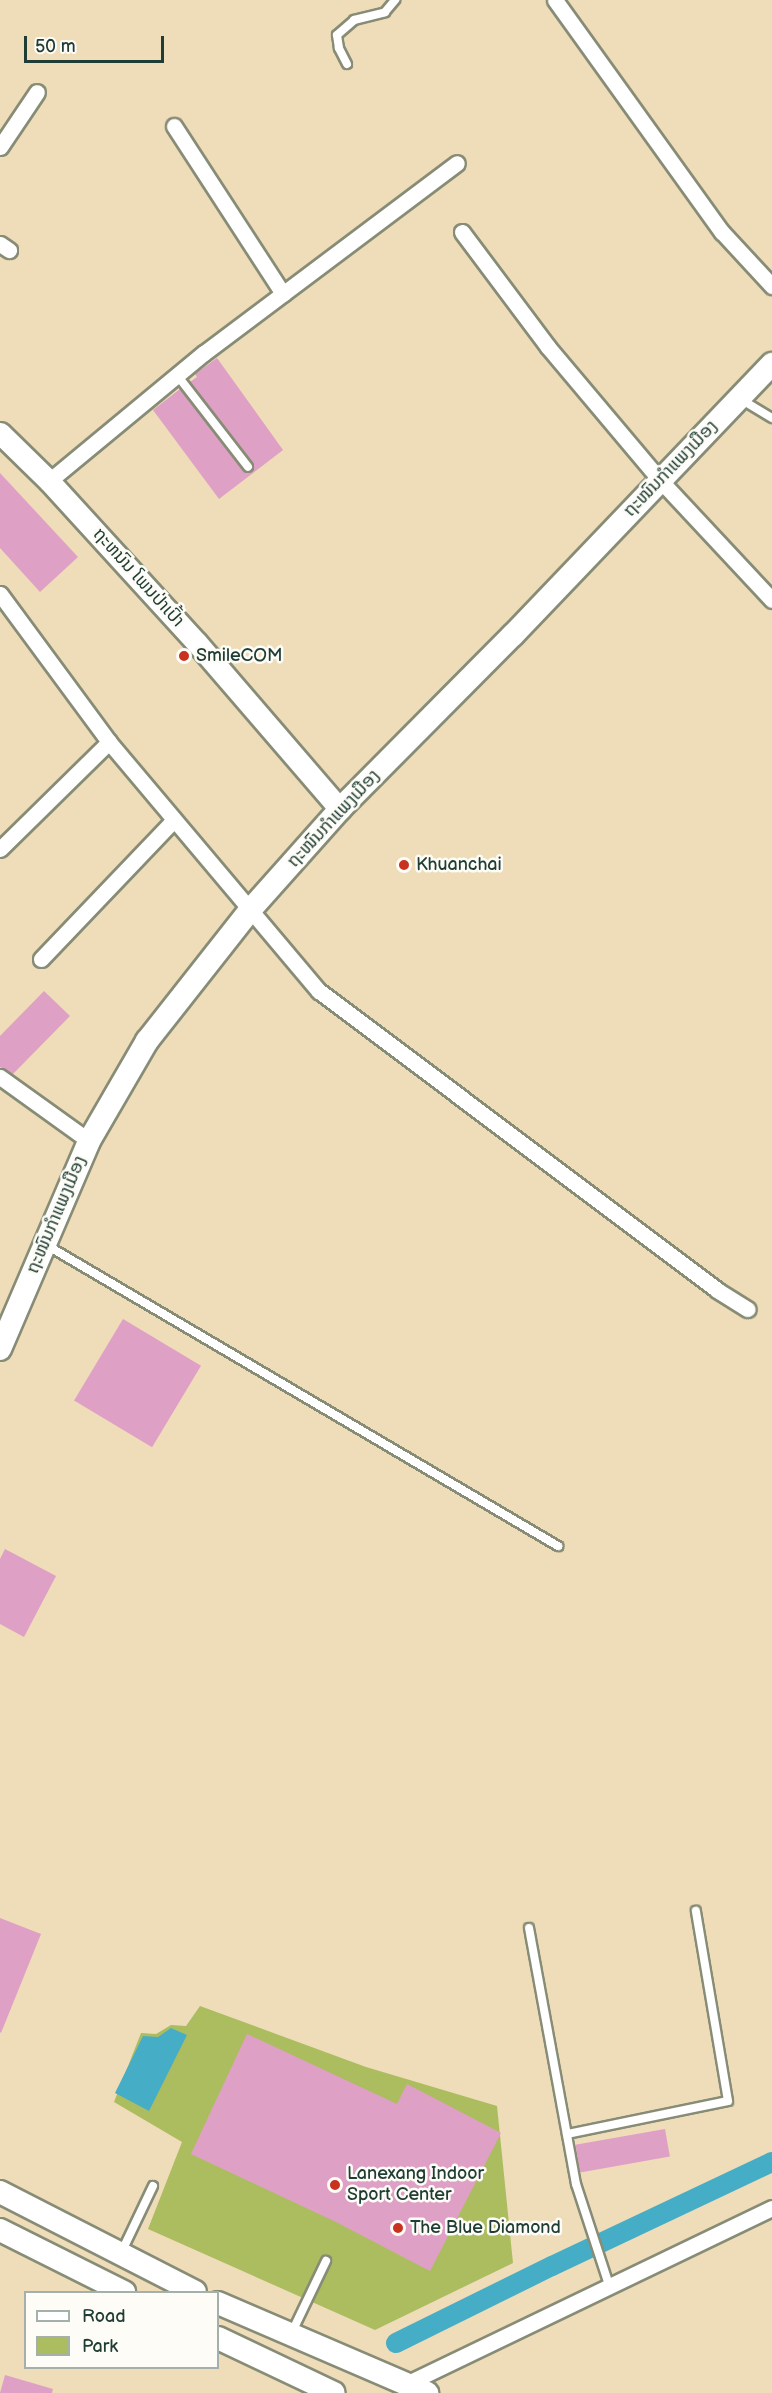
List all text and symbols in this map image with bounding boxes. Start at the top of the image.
scale bar [27,24,166,62]
text: 50 m [35,36,76,57]
street label: ຖະໜົນກຳແພງເມືອງ [619,416,723,522]
street label: ຖະຫນົນ ໂພນປ່າເປົ້າ [88,524,188,632]
place label: SmileCOM [196,645,283,667]
marker: SmileCOM [177,649,191,663]
street label: ຖະໜົນກຳແພງເມືອງ [283,765,385,873]
place label: Khuanchai [416,854,502,876]
marker: Khuanchai [397,858,411,872]
street label: ຖະໜົນກຳແພງເມືອງ [22,1153,92,1277]
place label: Lanexang Indoor Sport Center [347,2164,484,2206]
marker: Lanexang Indoor Sport Center [328,2178,342,2192]
place label: The Blue Diamond [410,2217,561,2239]
marker: The Blue Diamond [391,2221,405,2235]
legend [24,2291,219,2369]
text: Road [82,2306,126,2327]
text: Park [82,2336,118,2357]

